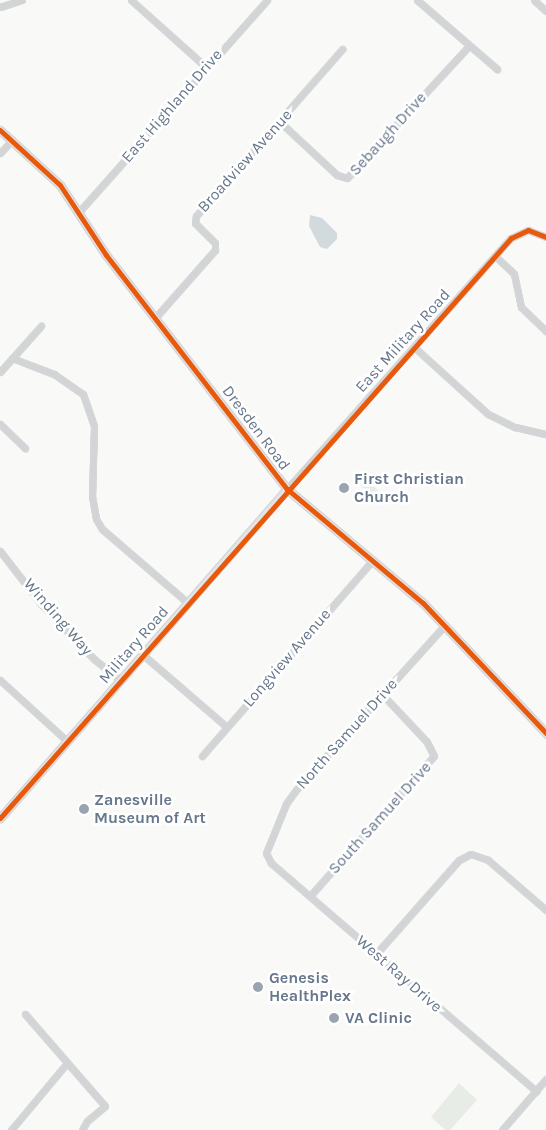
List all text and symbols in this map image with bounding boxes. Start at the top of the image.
street label: East Highland Drive [118,45,226,167]
street label: Sebaugh Drive [345,88,431,180]
street label: Broadview Avenue [194,106,296,216]
street label: East Military Road [352,285,454,397]
street label: Dresden Road [218,382,294,474]
place label: First Christian Church [354,469,464,507]
marker: First Christian Church [338,482,350,494]
street label: Winding Way [19,575,97,659]
street label: Military Road [95,602,173,688]
street label: Longview Avenue [239,605,335,711]
street label: North Samuel Drive [292,675,402,793]
street label: South Samuel Drive [324,758,436,878]
place label: Zanesville Museum of Art [94,790,206,828]
marker: Zanesville Museum of Art [78,803,90,815]
street label: West Ray Drive [352,932,446,1016]
place label: Genesis HealthPlex [269,968,351,1006]
marker: Genesis HealthPlex [251,980,265,994]
place label: VA Clinic [345,1008,412,1028]
marker: VA Clinic [327,1011,341,1025]

